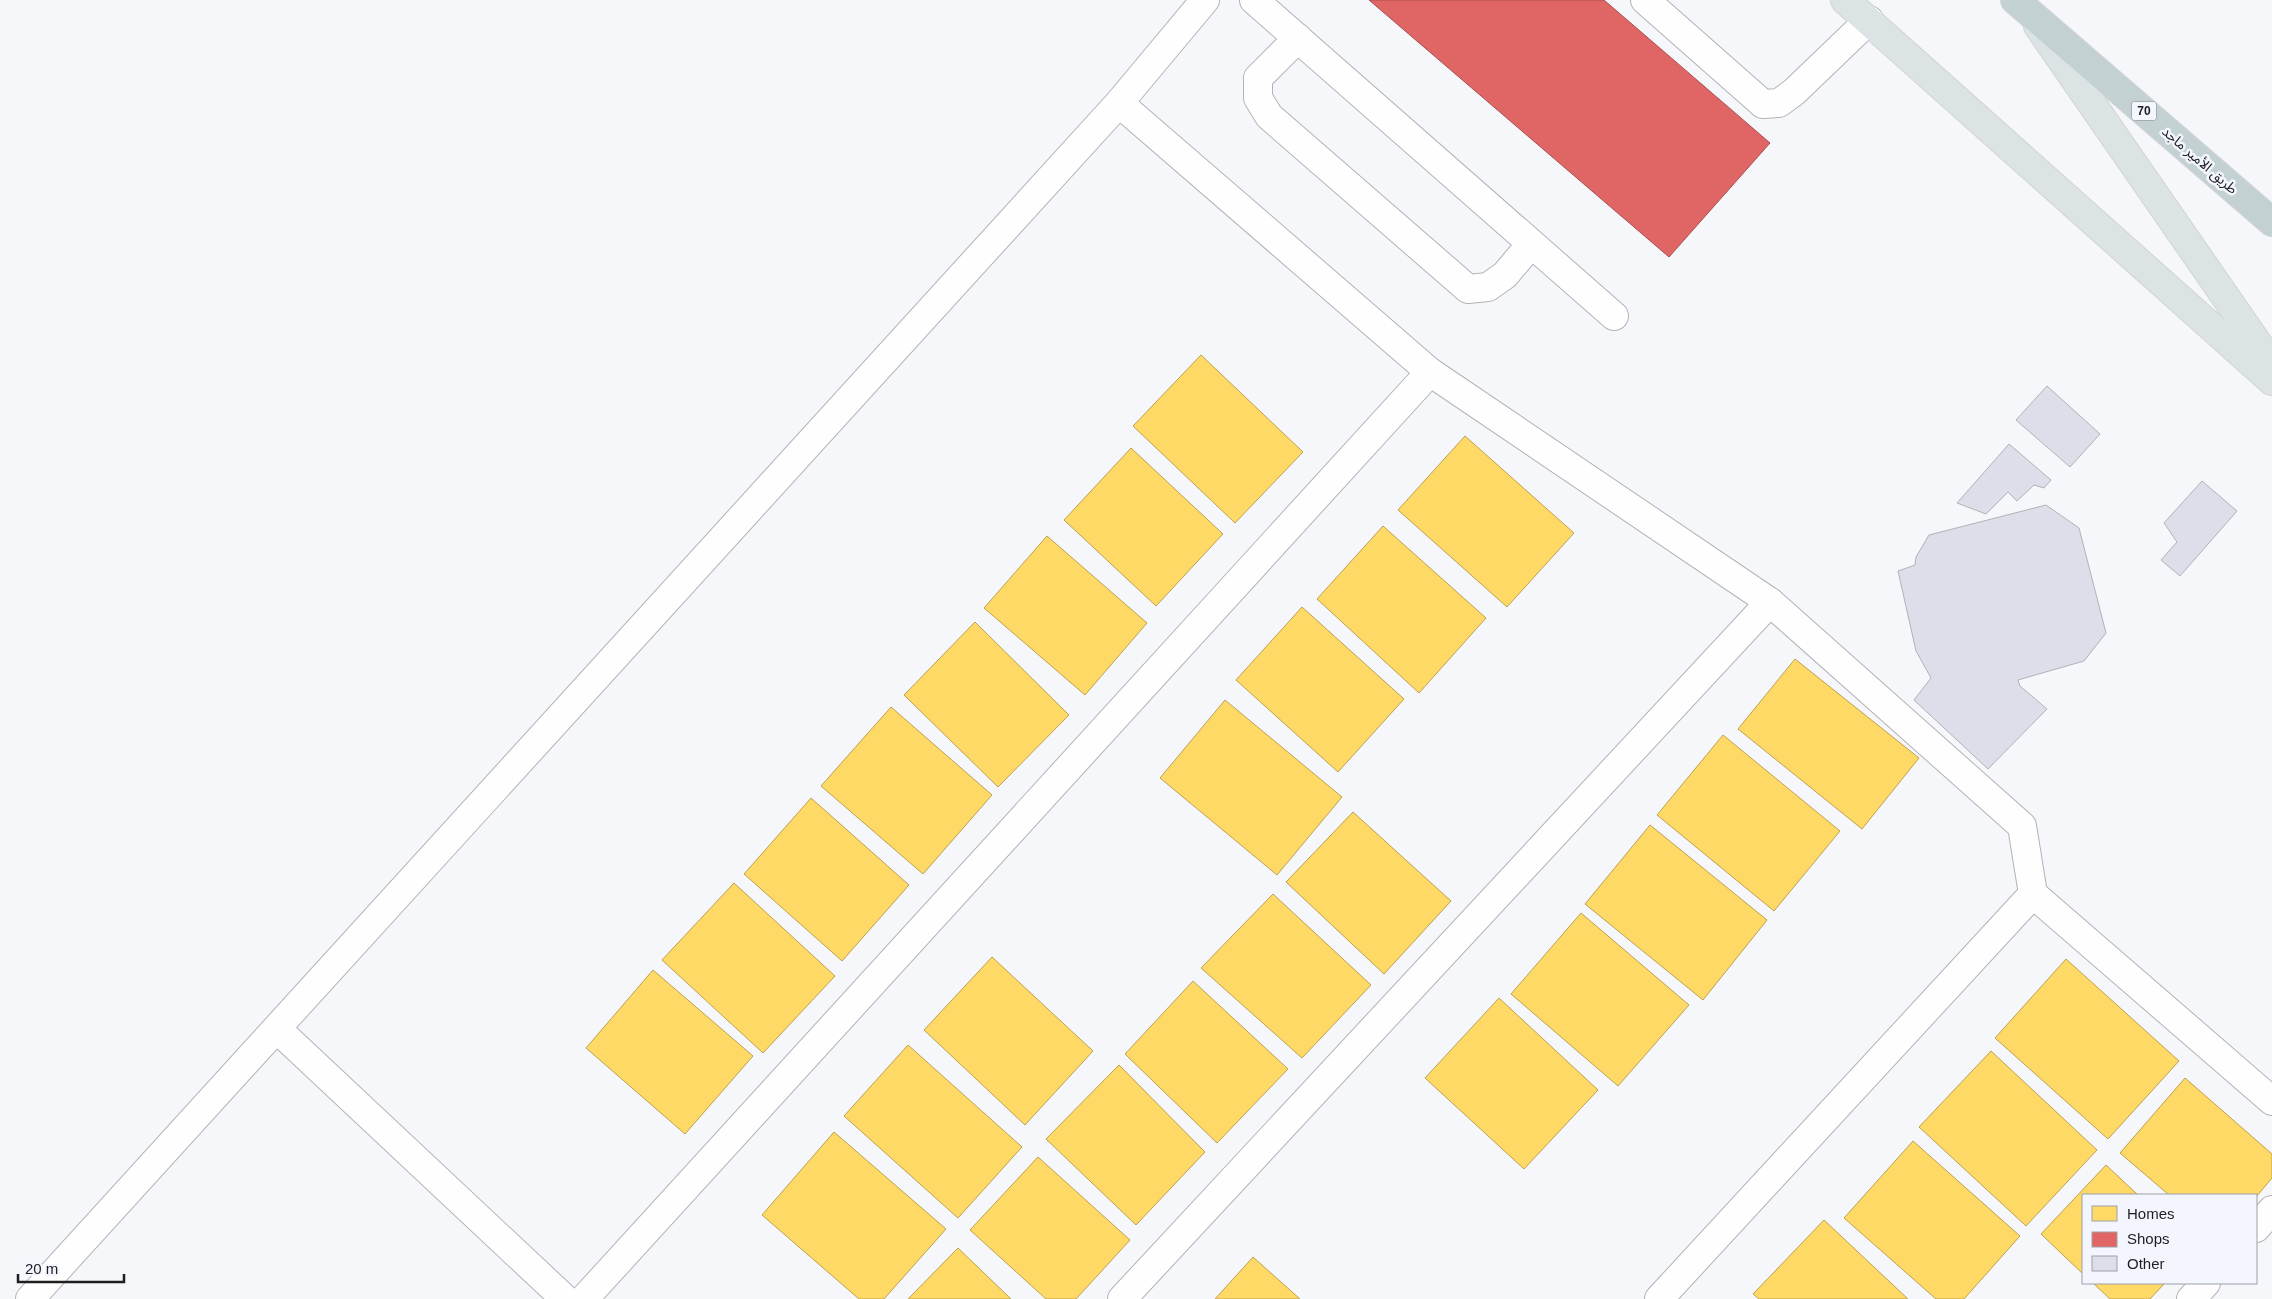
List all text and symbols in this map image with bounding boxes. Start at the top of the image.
road number: 70 [2132,102,2156,120]
street label: طريق الأمير ماجد [2158,123,2241,199]
legend [2082,1194,2257,1284]
text: Homes [2127,1205,2175,1222]
text: Shops [2127,1230,2170,1247]
scale bar [18,1252,124,1284]
text: Other [2127,1255,2165,1272]
text: 20 m [25,1260,58,1277]

